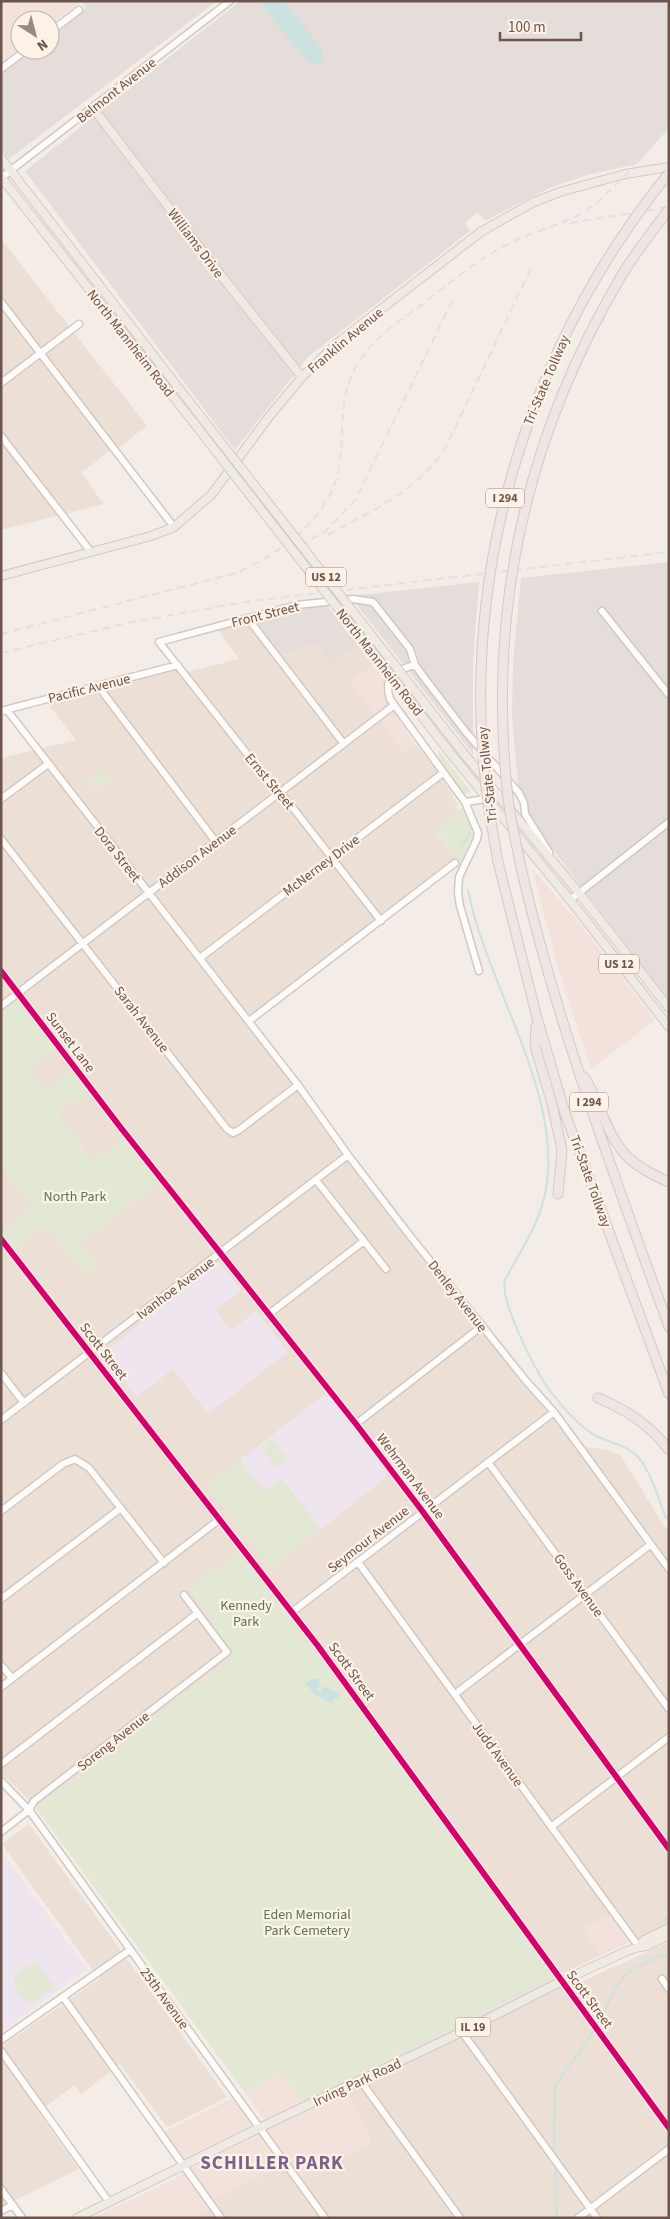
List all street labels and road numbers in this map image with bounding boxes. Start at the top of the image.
street label: Belmont Avenue [73,53,161,128]
street label: Williams Drive [162,205,228,283]
street label: North Mannheim Road [82,286,179,402]
street label: Franklin Avenue [303,303,388,378]
street label: Tri-State Tollway [519,331,575,429]
road number: I 294 [486,488,524,508]
road number: US 12 [306,568,346,586]
street label: Front Street [229,597,301,633]
street label: North Mannheim Road [331,605,428,721]
street label: Pacific Avenue [46,669,133,709]
street label: Tri-State Tollway [473,725,503,824]
street label: Ernst Street [240,749,299,814]
street label: Addison Avenue [154,821,241,893]
street label: Dora Street [89,823,145,887]
street label: McNerney Drive [279,830,364,901]
road number: US 12 [599,954,639,974]
street label: Sarah Avenue [109,982,174,1057]
street label: Sunset Lane [41,1008,100,1077]
road number: I 294 [570,1092,608,1112]
street label: Tri-State Tollway [564,1132,616,1231]
street label: Ivanhoe Avenue [133,1253,219,1325]
street label: Denley Avenue [423,1256,492,1337]
street label: Scott Street [74,1319,132,1385]
street label: Wehrman Avenue [371,1430,449,1524]
street label: Seymour Avenue [324,1502,414,1578]
street label: Goss Avenue [548,1550,608,1621]
street label: Scott Street [323,1638,379,1705]
street label: Soreng Avenue [73,1707,154,1777]
street label: Judd Avenue [467,1718,528,1791]
street label: 25th Avenue [135,1963,194,2034]
street label: Scott Street [561,1966,617,2033]
road number: IL 19 [456,2018,490,2036]
street label: Irving Park Road [310,2054,405,2112]

